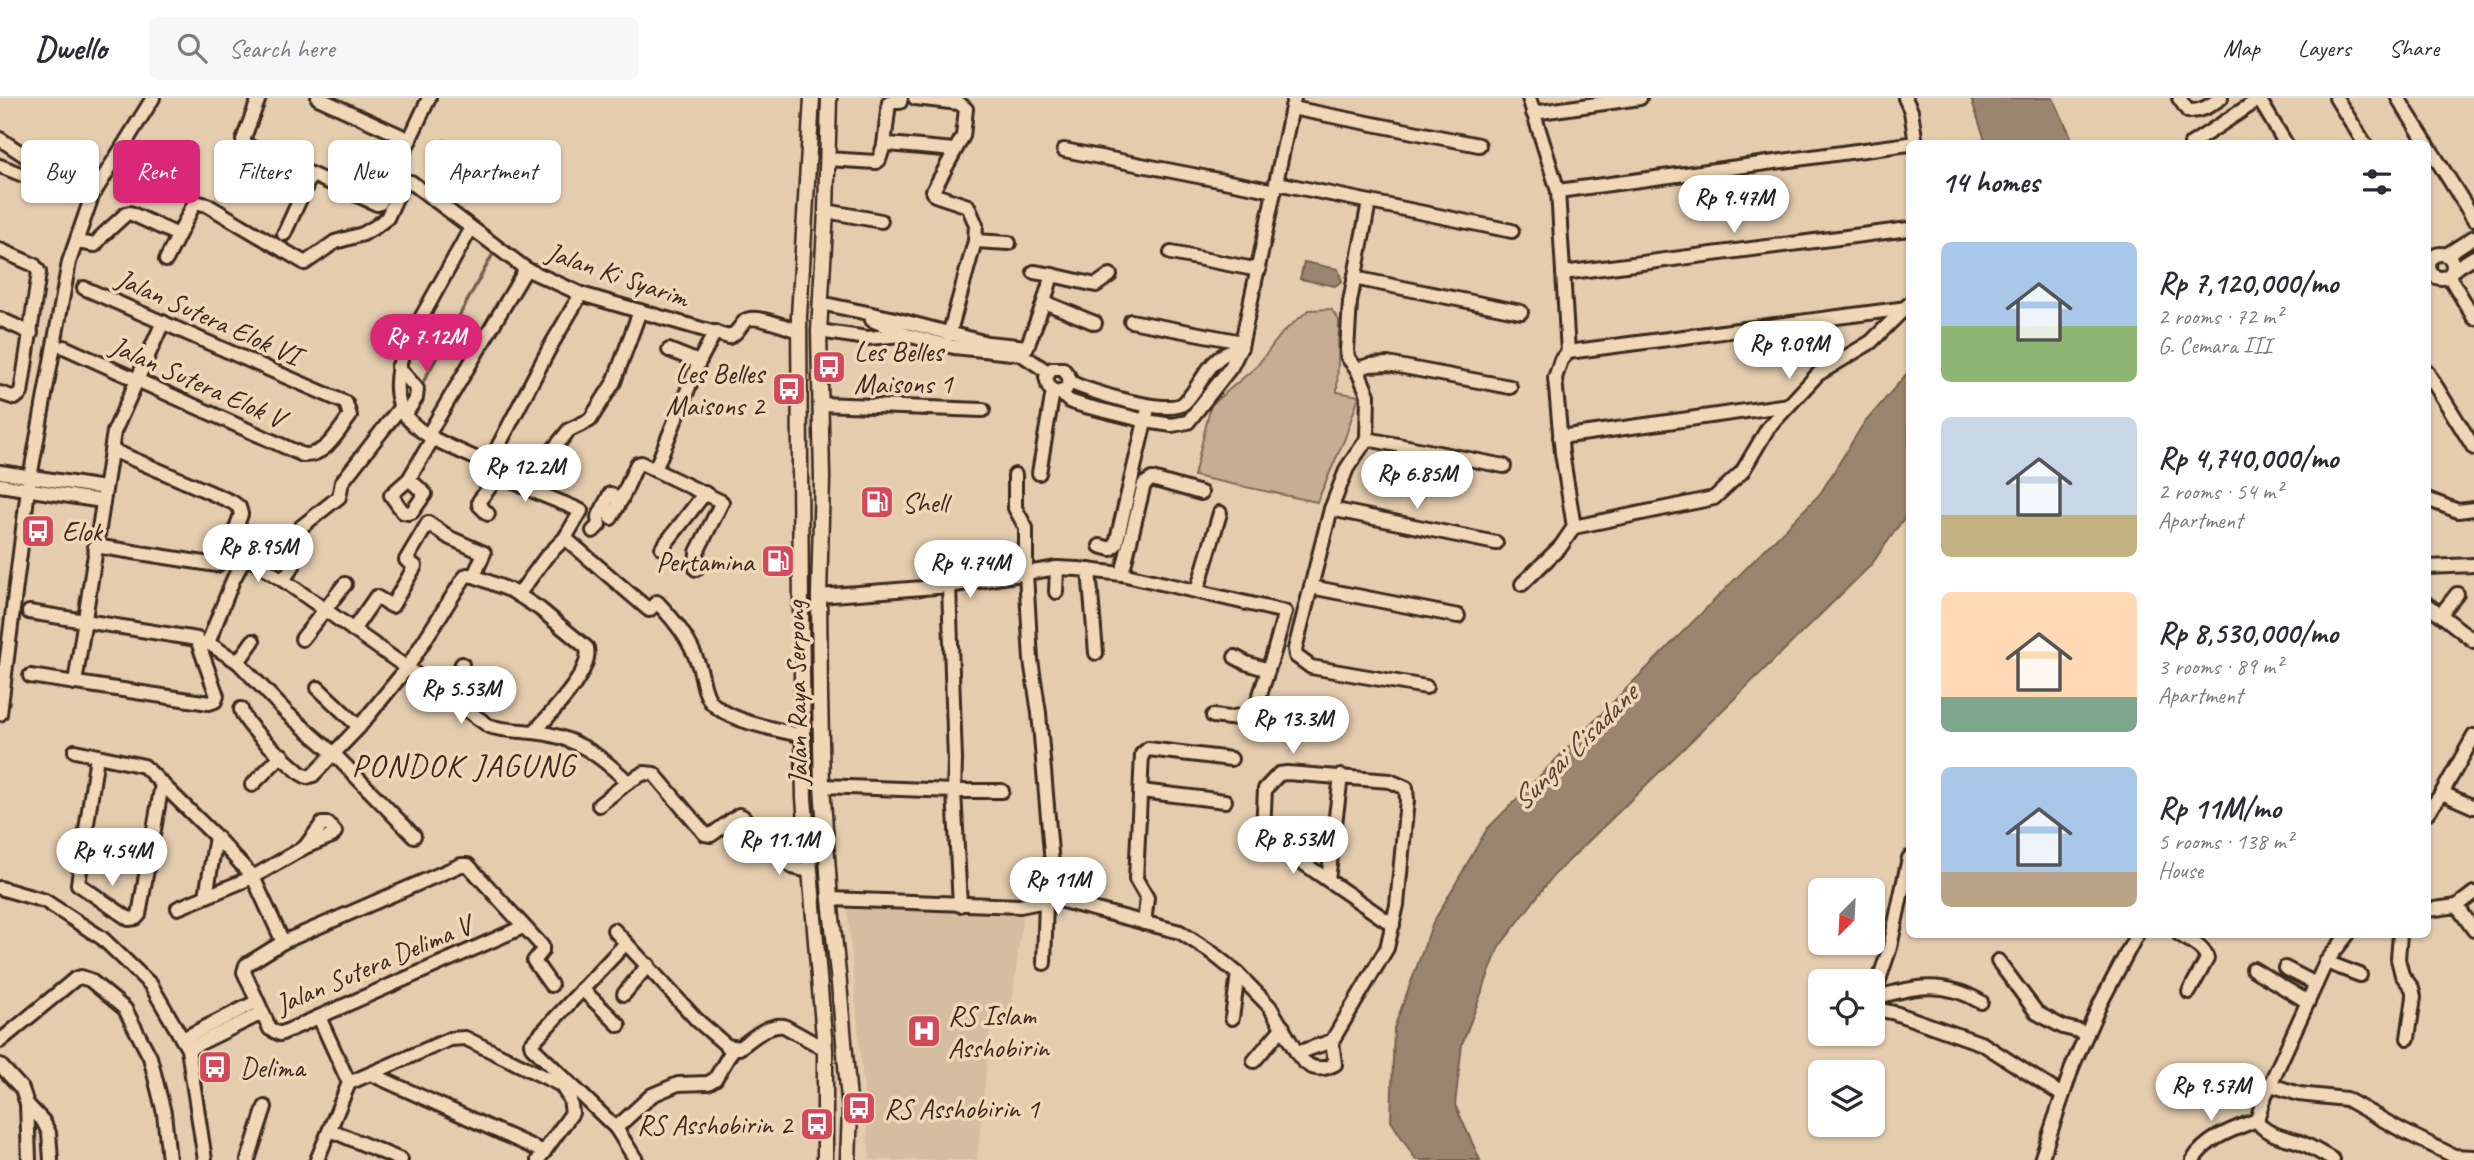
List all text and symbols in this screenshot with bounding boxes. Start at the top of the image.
search box [149,17,639,80]
text: Dwello [35,27,107,69]
icon: search [173,29,211,67]
text: Search here [229,32,335,65]
text: Map [2223,33,2260,63]
text: Layers [2298,33,2351,63]
text: Share [2389,33,2439,63]
chip: Buy [21,140,99,203]
chip: Rent [113,140,200,203]
chip: Filters [214,140,314,203]
chip: New [328,140,411,203]
chip: Apartment [425,140,561,203]
text: 14 homes [1941,163,2039,201]
icon: filters [2358,163,2396,201]
pin: Rp 9.47M [1662,176,1806,235]
text: Rp 9.47M [1694,183,1774,212]
street label: Jalan Ki Syarim [540,233,695,316]
street label: Jalan Sutera Elok VI [110,259,311,375]
text: Rp 7,120,000/mo [2158,264,2338,302]
icon: home [1997,270,2081,354]
text: 2 rooms · 72 m² [2158,302,2282,331]
pin: Rp 7.12M [354,314,498,374]
text: Rp 7.12M [386,322,466,351]
pin: Rp 9.09M [1717,322,1861,381]
street label: Jalan Sutera Elok V [104,327,295,438]
text: Rp 9.09M [1749,329,1829,358]
text: G. Cemara III [2158,331,2271,360]
place label: Les Belles Maisons 1 [854,334,954,401]
bus stop icon: Les Belles Maisons 1 [810,348,848,386]
place label: Les Belles Maisons 2 [665,356,766,423]
bus stop icon: Les Belles Maisons 2 [770,370,808,408]
text: Rp 4,740,000/mo [2158,439,2338,477]
pin: Rp 12.2M [453,444,597,504]
icon: home [1997,445,2081,529]
text: Rp 12.2M [485,452,565,481]
pin: Rp 6.85M [1345,452,1489,511]
text: Rp 6.85M [1377,459,1457,488]
text: 2 rooms · 54 m² [2158,477,2282,506]
fuel station icon: Shell [858,483,896,521]
place label: Shell [902,485,953,520]
text: Apartment [2158,506,2243,535]
bus stop icon: Elok [19,512,57,550]
place label: Elok [62,514,103,549]
pin: Rp 8.95M [186,524,330,584]
text: Rp 8.95M [219,532,297,561]
pin: Rp 4.74M [898,540,1042,600]
fuel station icon: Pertamina [759,542,797,580]
place label: Pertamina [656,544,756,579]
text: Rp 4.74M [930,548,1010,577]
street label: Jalan Raya Serpong [777,599,816,788]
text: Rp 8,530,000/mo [2158,614,2338,652]
icon: home [1997,620,2081,704]
text: 3 rooms · 89 m² [2158,652,2282,681]
pin: Rp 5.53M [389,666,533,726]
water label: Sungai Cisadane [1503,673,1648,818]
text: Rp 5.53M [422,674,500,703]
text: Apartment [2158,681,2243,710]
pin: Rp 13.3M [1221,696,1365,756]
text: Rp 13.3M [1253,704,1333,733]
district label: PONDOK JAGUNG [352,745,578,786]
text: Rp 11M/mo [2158,789,2281,827]
icon: home [1997,795,2081,879]
pin: Rp 8.53M [1221,816,1365,876]
pin: Rp 11.1M [707,818,851,877]
text: Rp 8.53M [1253,824,1333,853]
text: Rp 11.1M [739,825,819,854]
text: 5 rooms · 138 m² [2158,827,2293,856]
pin: Rp 4.54M [40,828,184,888]
text: Rp 4.54M [72,836,152,865]
text: House [2158,856,2203,885]
pin: Rp 11M [1001,858,1115,917]
text: Rp 11M [1026,865,1090,894]
north arrow [1808,878,1885,956]
map controls [1808,878,1885,1137]
street label: Jalan Sutera Delima V [268,905,481,1022]
button: locate [1808,969,1885,1046]
place label: RS Islam Asshobirin [948,998,1050,1065]
hospital icon: RS Islam Asshobirin [905,1012,943,1050]
bus stop icon: Delima [196,1048,234,1086]
place label: Delima [240,1050,307,1085]
button: layers [1808,1060,1885,1137]
pin: Rp 9.57M [2139,1063,2283,1123]
text: Rp 9.57M [2172,1071,2250,1100]
bus stop icon: RS Asshobirin 1 [840,1089,878,1127]
place label: RS Asshobirin 1 [884,1091,1040,1126]
bus stop icon: RS Asshobirin 2 [798,1105,836,1143]
place label: RS Asshobirin 2 [637,1107,794,1142]

